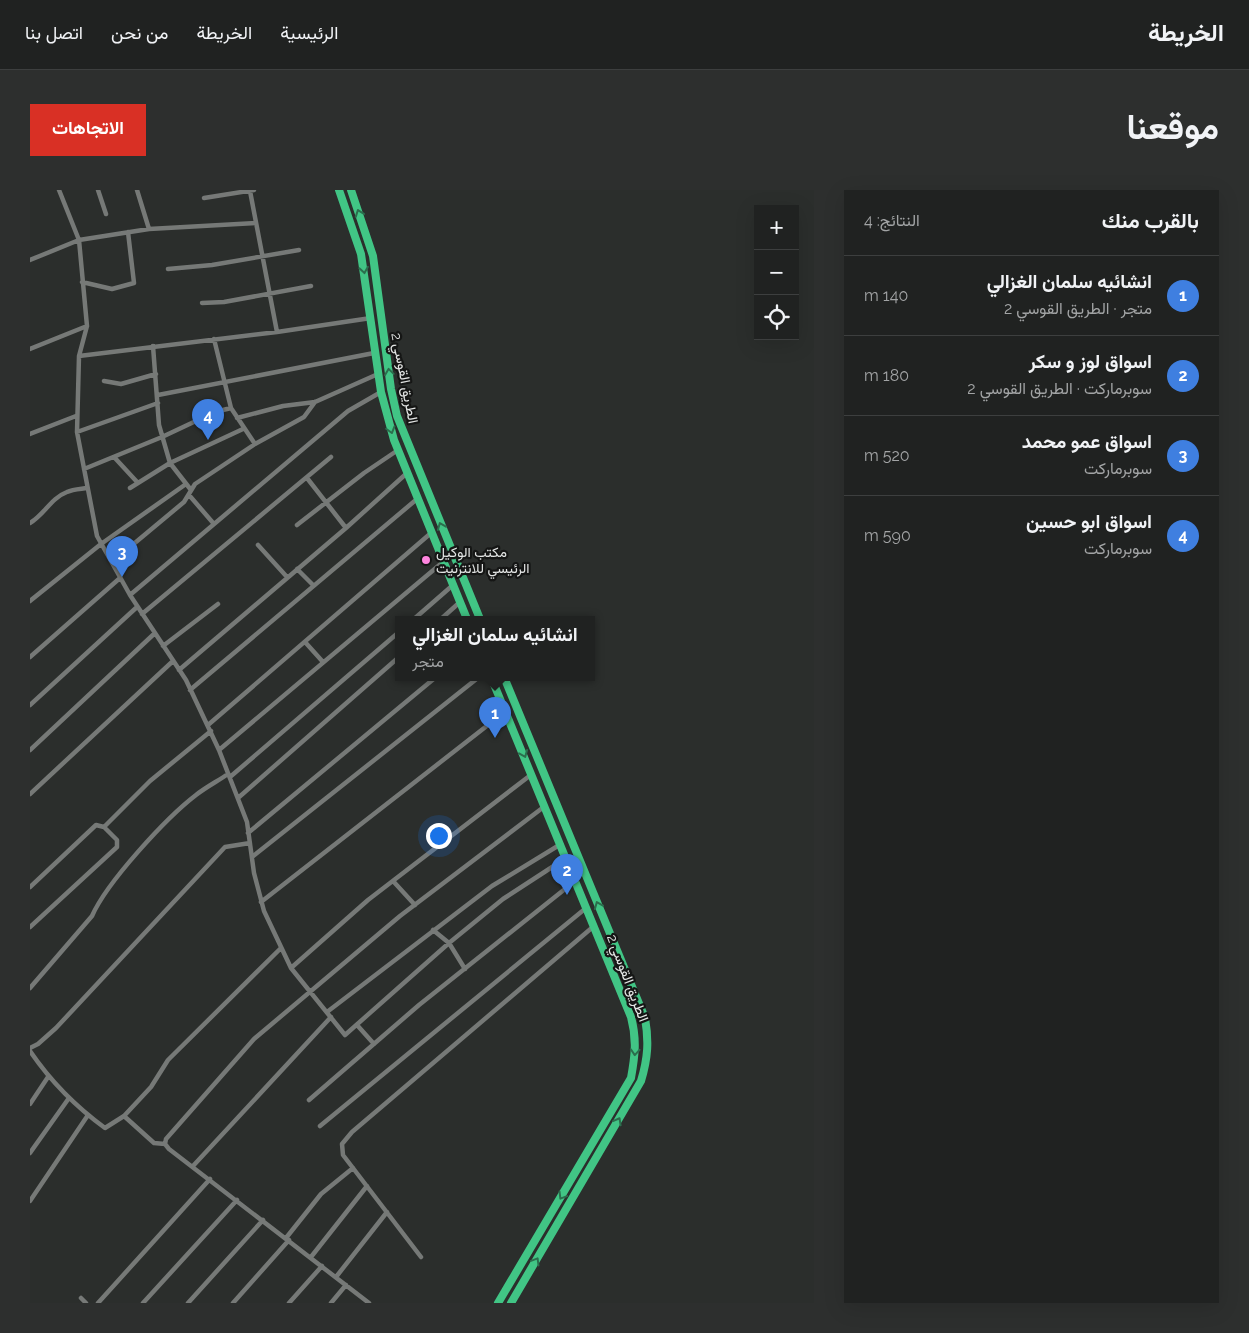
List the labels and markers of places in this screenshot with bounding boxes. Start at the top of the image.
pin: 4 [192,399,224,440]
pin: 3 [106,536,138,577]
place label: مكتب الوكيل الرئيسي للانترنيت [436,544,530,580]
marker: مكتب الوكيل الرئيسي للانترنيت [420,554,432,566]
pin: 1 [479,697,511,738]
pin: 2 [551,854,583,895]

